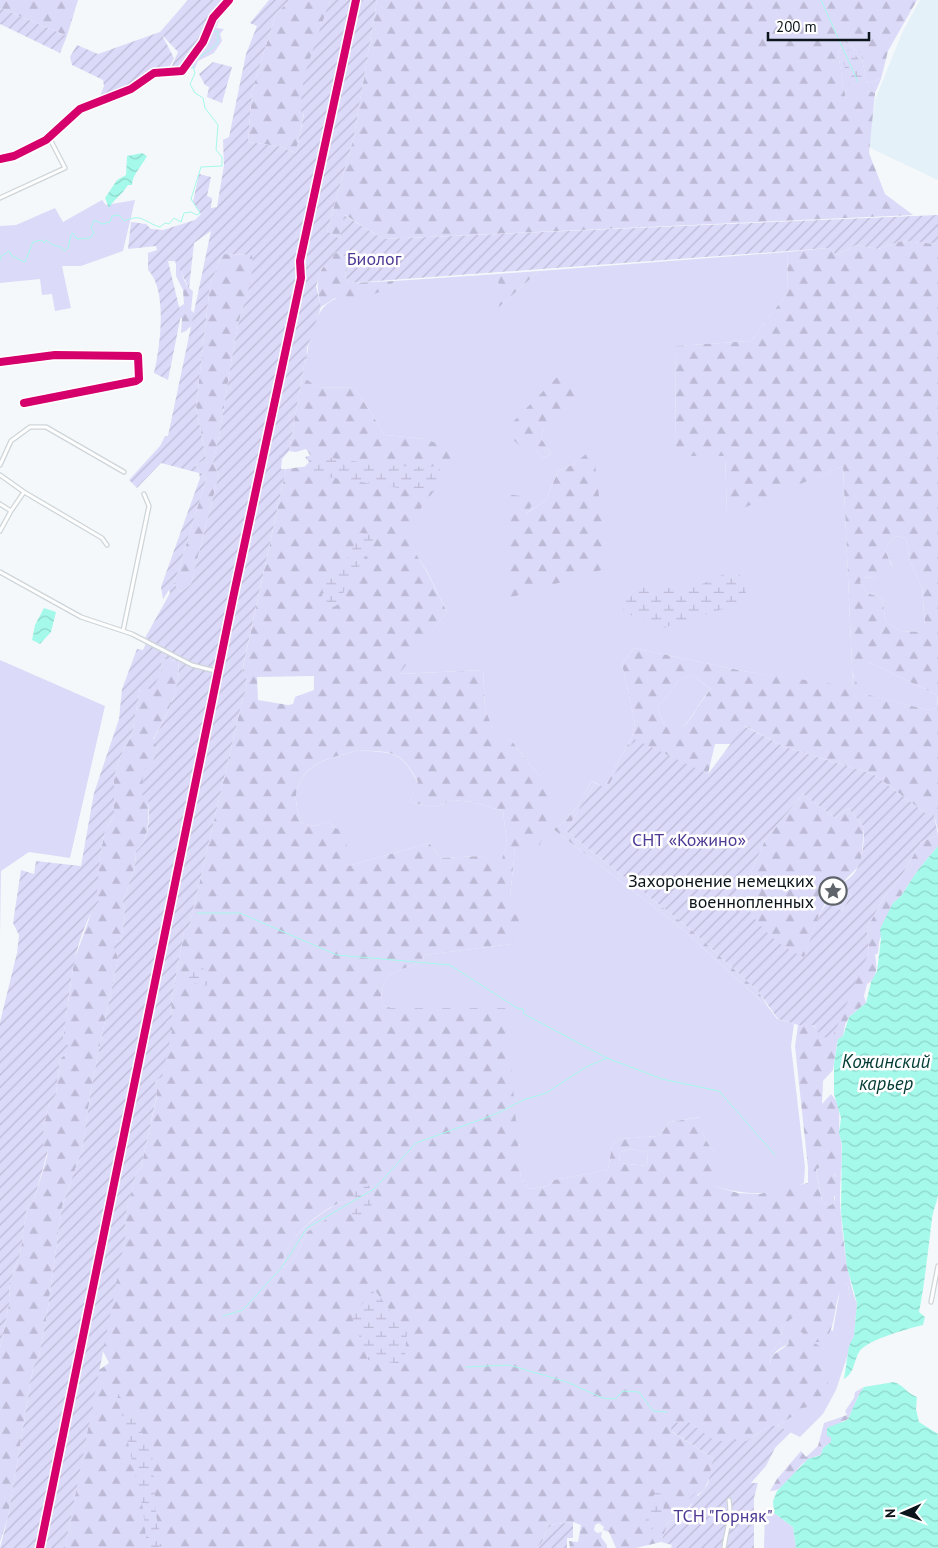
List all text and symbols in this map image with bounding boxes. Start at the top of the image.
scale bar [768,10,869,42]
text: 200 m [776,17,817,36]
park label: Биолог [347,247,402,270]
park label: СНТ «Кожино» [632,828,746,851]
place label: Захоронение немецких военнопленных [628,869,814,913]
place icon: Захоронение немецких военнопленных [818,876,848,906]
water label: Кожинский карьер [842,1049,931,1095]
north arrow [878,1488,928,1538]
park label: ТСН "Горняк" [673,1504,773,1527]
text: N [881,1509,899,1518]

